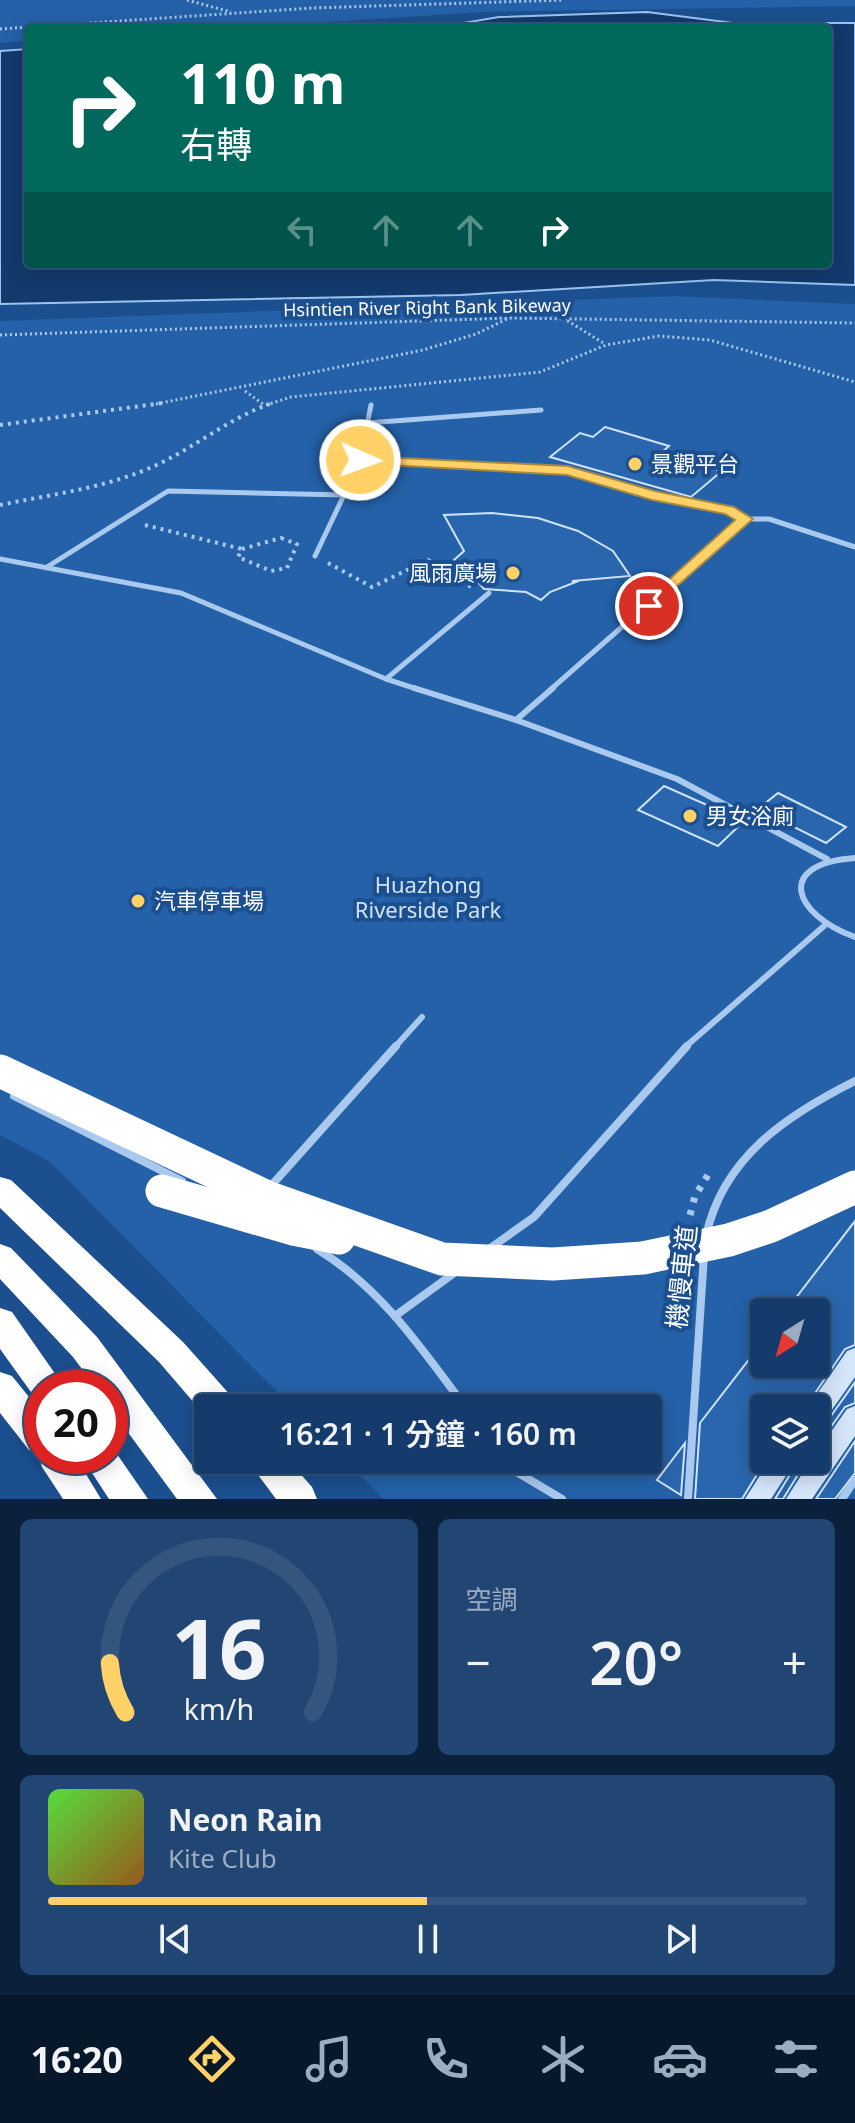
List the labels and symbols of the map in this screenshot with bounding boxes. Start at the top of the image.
street label: Hsintien River Right Bank Bikeway [283,292,572,322]
position arrow [318,418,402,502]
place label: 景觀平台 [651,448,739,478]
marker: 景觀平台 [626,455,644,473]
place label: 風雨廣場 [409,557,497,587]
marker: 風雨廣場 [504,564,522,582]
pin [615,572,683,640]
place label: 男女浴廁 [706,800,794,830]
marker: 男女浴廁 [681,807,699,825]
park label: Huazhong Riverside Park [355,869,501,924]
place label: 汽車停車場 [154,885,264,915]
marker: 汽車停車場 [129,892,147,910]
street label: 機慢車道 [658,1223,704,1330]
north arrow [750,1298,830,1378]
speed limit sign: 20 [24,1370,128,1474]

